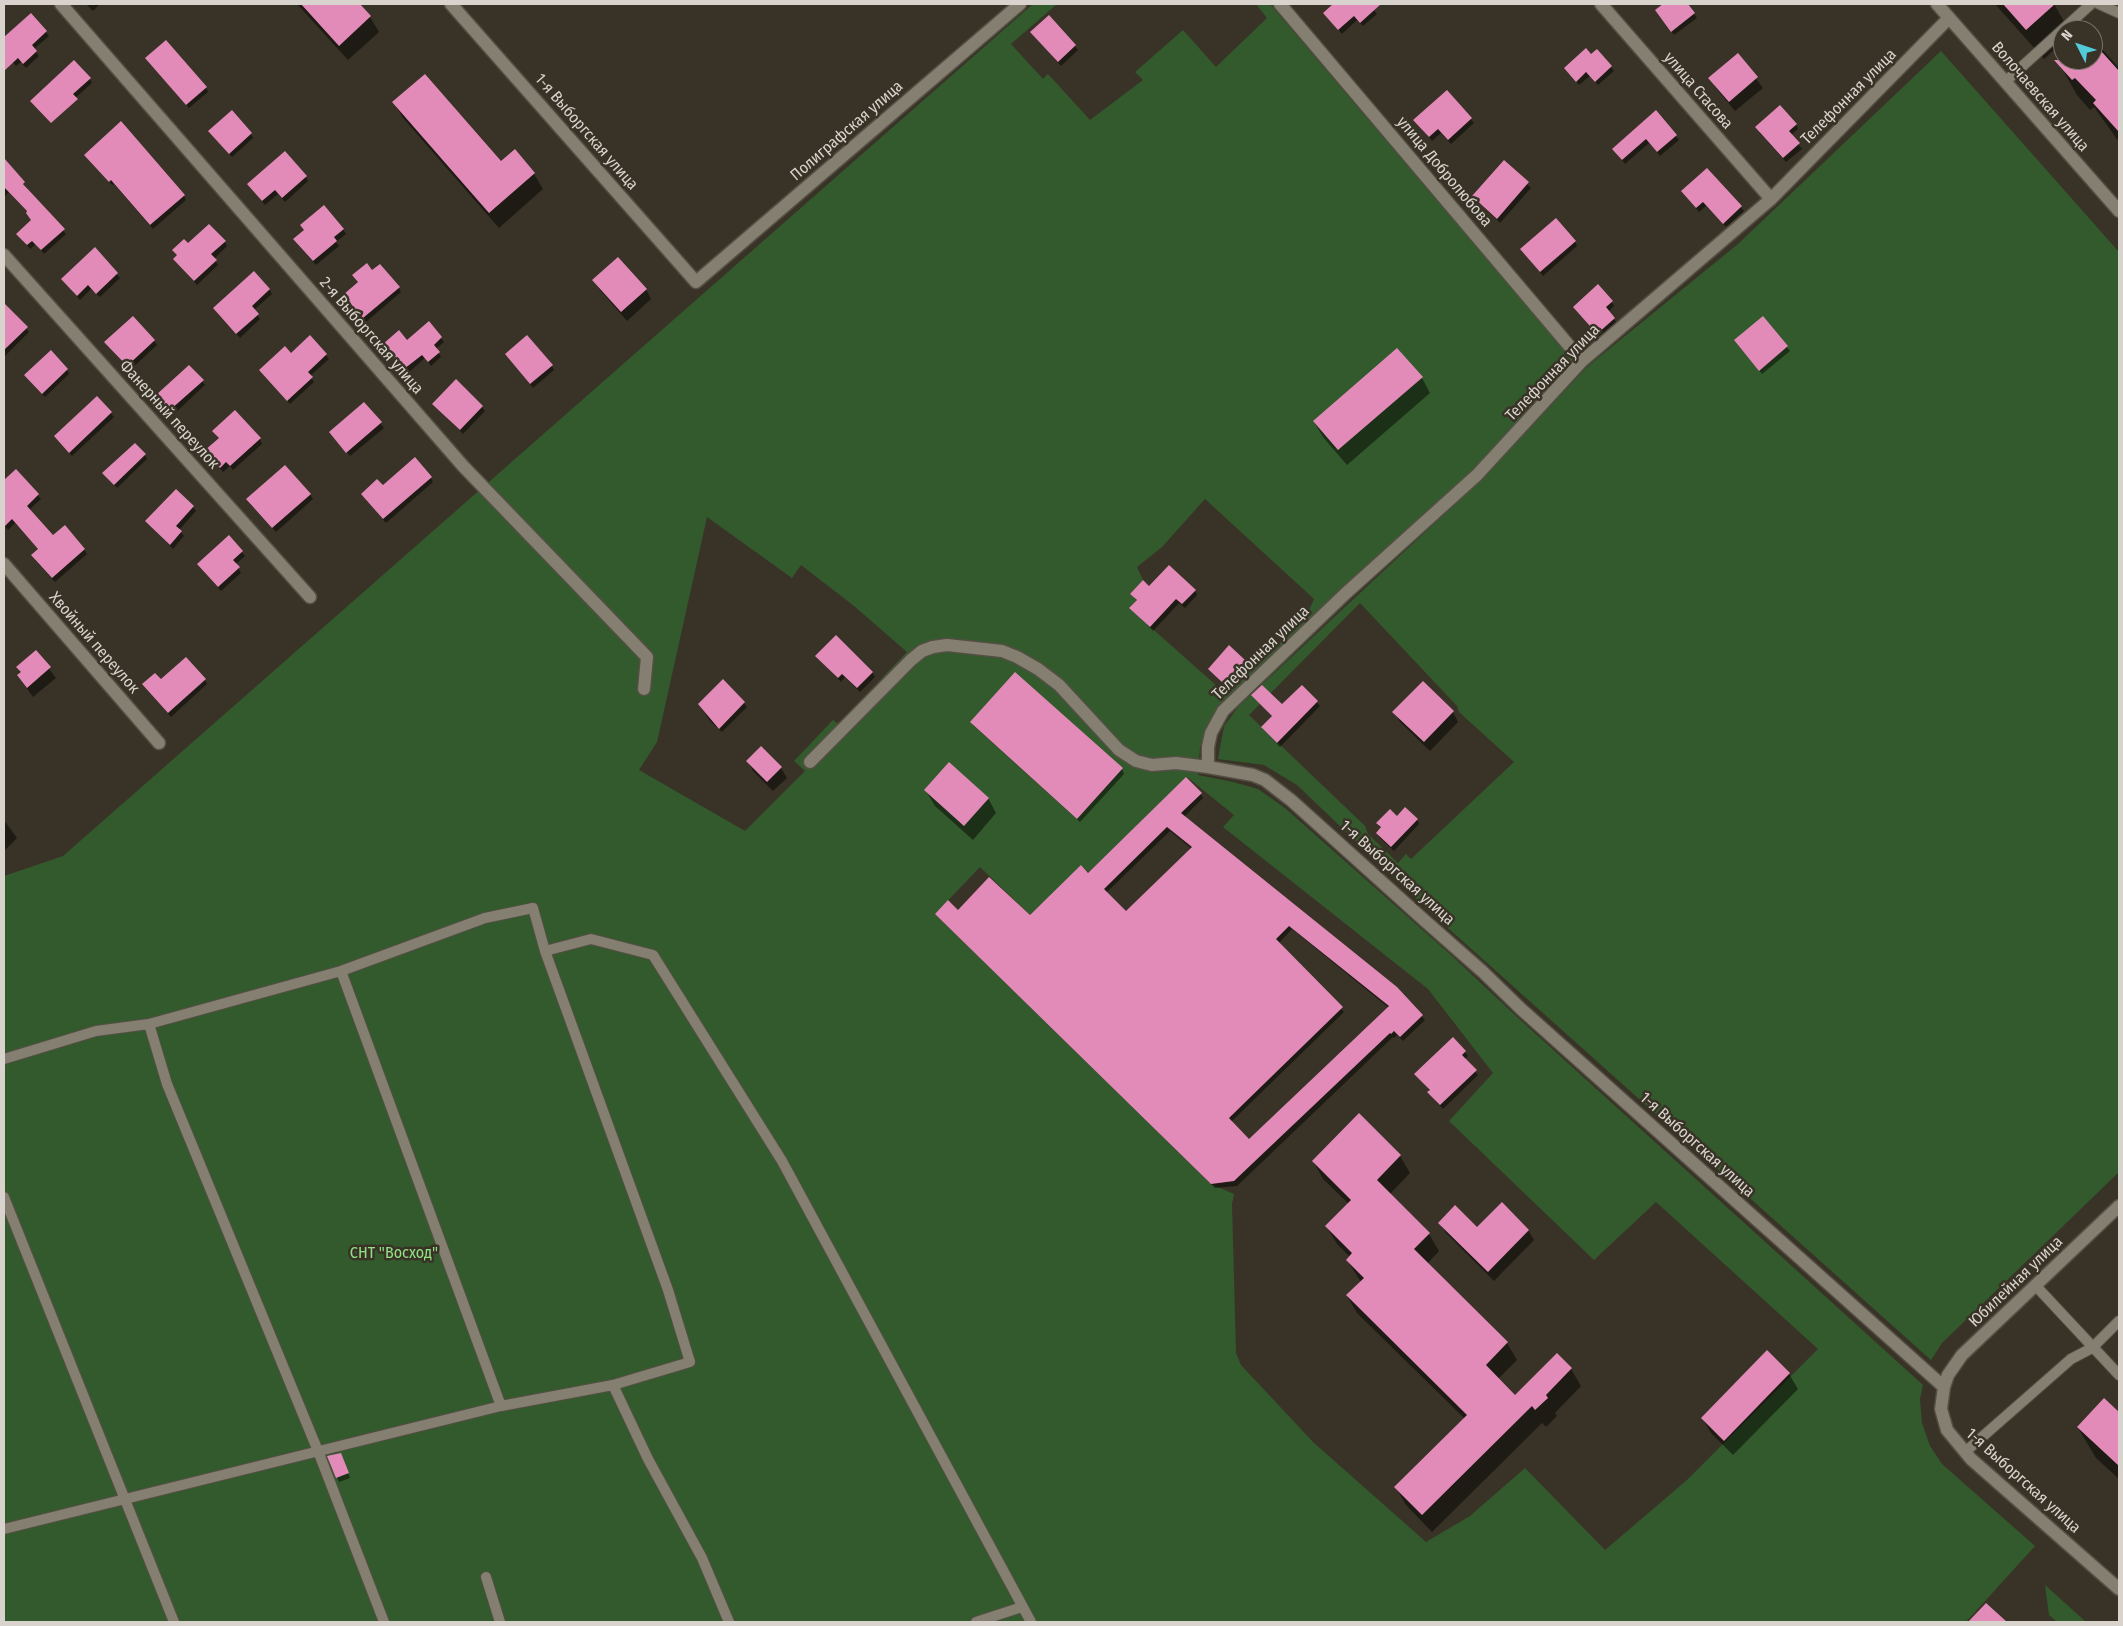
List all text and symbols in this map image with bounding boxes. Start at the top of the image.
north arrow [2053,20,2103,70]
text: N [2058,27,2076,44]
street label: Волочаевская улица [1987,38,2093,156]
street label: Телефонная улица [1797,45,1901,149]
street label: улица Стасова [1659,49,1737,133]
street label: 1-я Выборгская улица [530,70,642,194]
street label: Полиграфская улица [787,77,907,185]
street label: улица Добролюбова [1392,113,1496,231]
street label: 2-я Выборгская улица [315,274,427,398]
street label: Телефонная улица [1502,321,1604,425]
street label: Фанерный переулок [115,357,223,473]
street label: Хвойный переулок [45,588,143,698]
street label: Телефонная улица [1209,602,1313,704]
street label: 1-я Выборгская улица [1336,816,1458,930]
street label: 1-я Выборгская улица [1636,1088,1758,1202]
street label: Юбилейная улица [1965,1232,2067,1332]
park label: СНТ "Восход" [350,1244,438,1264]
street label: 1-я Выборгская улица [1962,1424,2084,1538]

